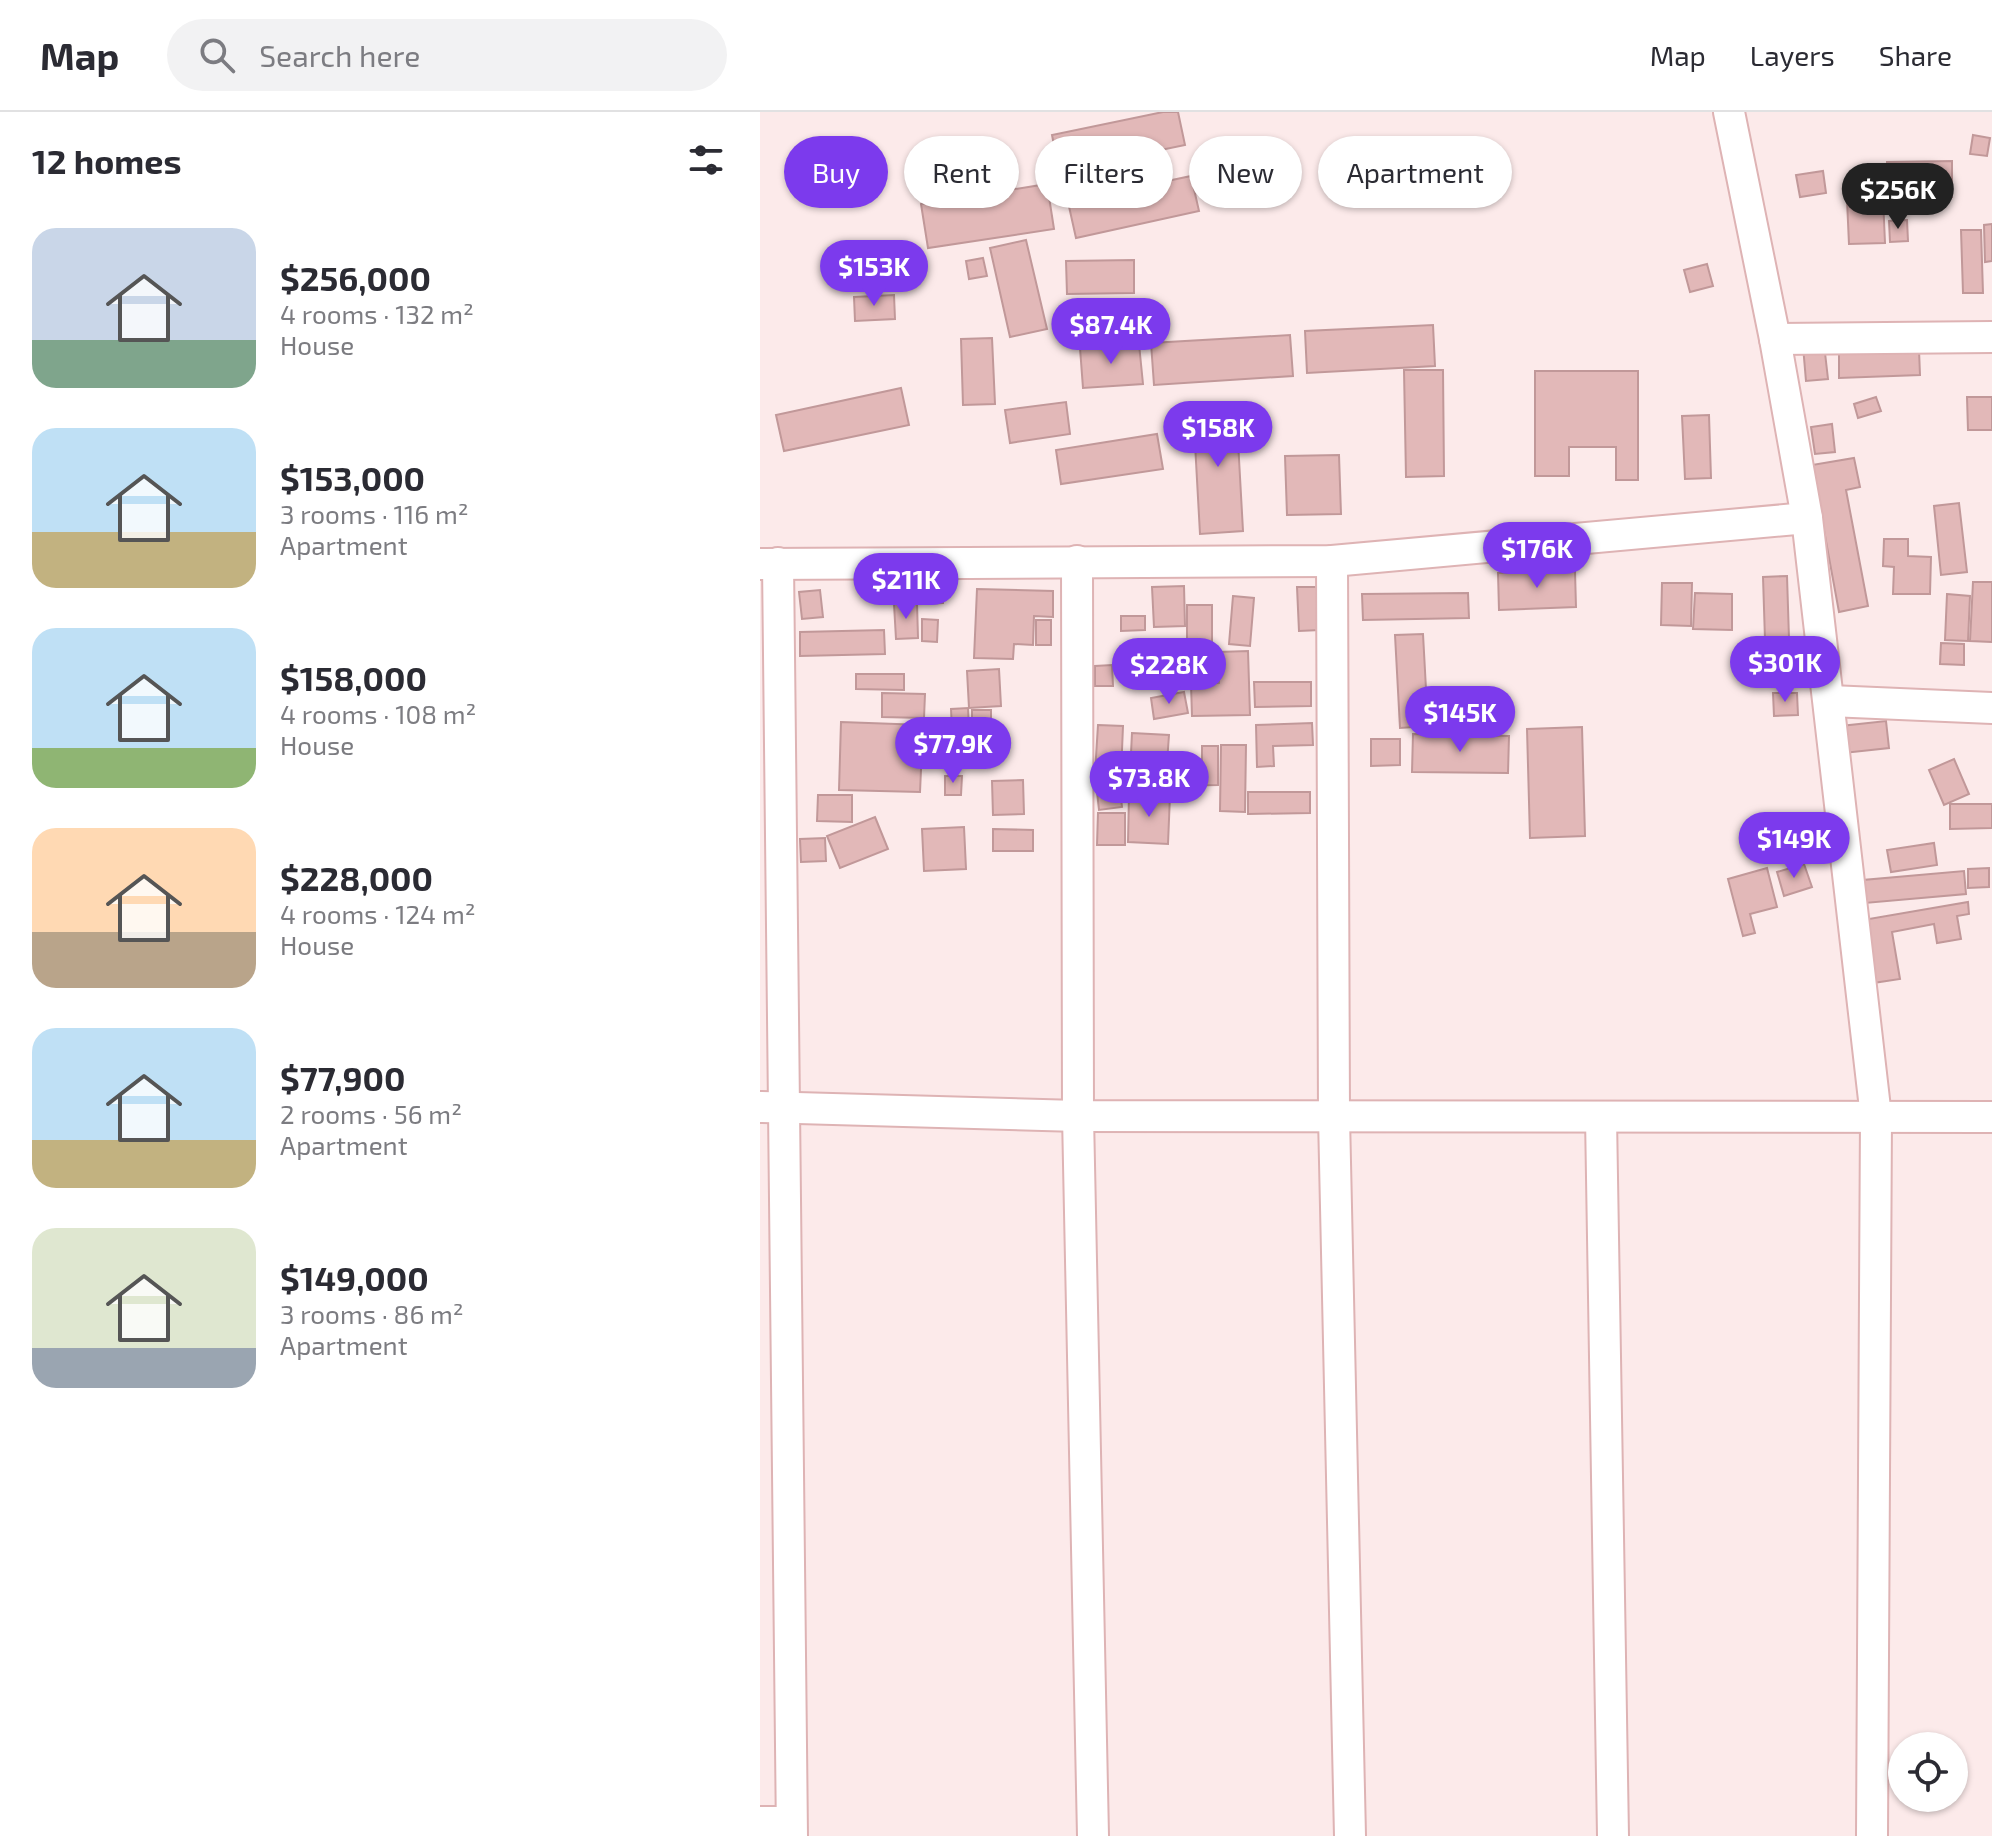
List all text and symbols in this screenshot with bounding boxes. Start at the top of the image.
search box [167,19,727,91]
text: Map [40,32,119,78]
icon: search [195,33,239,77]
text: Search here [259,37,420,73]
text: Map [1650,38,1706,72]
text: Layers [1750,38,1835,72]
text: Share [1879,38,1952,72]
chip: Buy [784,136,888,208]
chip: Rent [904,136,1019,208]
chip: Filters [1035,136,1173,208]
chip: New [1189,136,1302,208]
chip: Apartment [1318,136,1512,208]
icon: filters [684,138,728,182]
text: 12 homes [32,140,181,181]
pin: $256K [1842,163,1954,231]
text: $256K [1860,173,1936,204]
pin: $153K [818,240,930,308]
text: $153K [838,250,910,281]
text: $256,000 [280,257,431,298]
icon: home [96,260,192,356]
text: 4 rooms · 132 m² [280,298,474,329]
pin: $87.4K [1046,298,1176,366]
text: $87.4K [1069,308,1153,339]
text: House [280,329,354,360]
pin: $158K [1162,401,1274,469]
text: $158K [1181,411,1255,442]
text: $153,000 [280,457,425,498]
icon: home [96,460,192,556]
text: 3 rooms · 116 m² [280,498,469,529]
pin: $176K [1481,522,1593,590]
text: Apartment [280,529,408,560]
text: $176K [1501,532,1573,563]
pin: $211K [850,553,962,621]
text: $211K [871,563,941,594]
pin: $301K [1729,636,1841,704]
pin: $228K [1113,638,1225,706]
text: $301K [1748,646,1822,677]
text: $228K [1130,648,1208,679]
text: $158,000 [280,657,427,698]
icon: home [96,660,192,756]
pin: $145K [1404,686,1516,754]
text: $145K [1423,696,1497,727]
text: 4 rooms · 108 m² [280,698,476,729]
pin: $77.9K [888,717,1018,785]
text: $77.9K [913,727,993,758]
text: House [280,729,354,760]
pin: $73.8K [1084,751,1214,819]
text: $73.8K [1108,761,1190,792]
pin: $149K [1738,812,1850,880]
text: $149K [1757,822,1831,853]
text: $228,000 [280,857,433,898]
icon: home [96,860,192,956]
text: 4 rooms · 124 m² [280,898,475,929]
text: House [280,929,354,960]
text: $77,900 [280,1057,405,1098]
icon: home [96,1060,192,1156]
text: 2 rooms · 56 m² [280,1098,462,1129]
text: Apartment [280,1129,408,1160]
text: $149,000 [280,1257,429,1298]
icon: home [96,1260,192,1356]
text: 3 rooms · 86 m² [280,1298,464,1329]
text: Apartment [280,1329,408,1360]
map controls [1888,1732,1968,1812]
button: locate [1888,1732,1968,1812]

